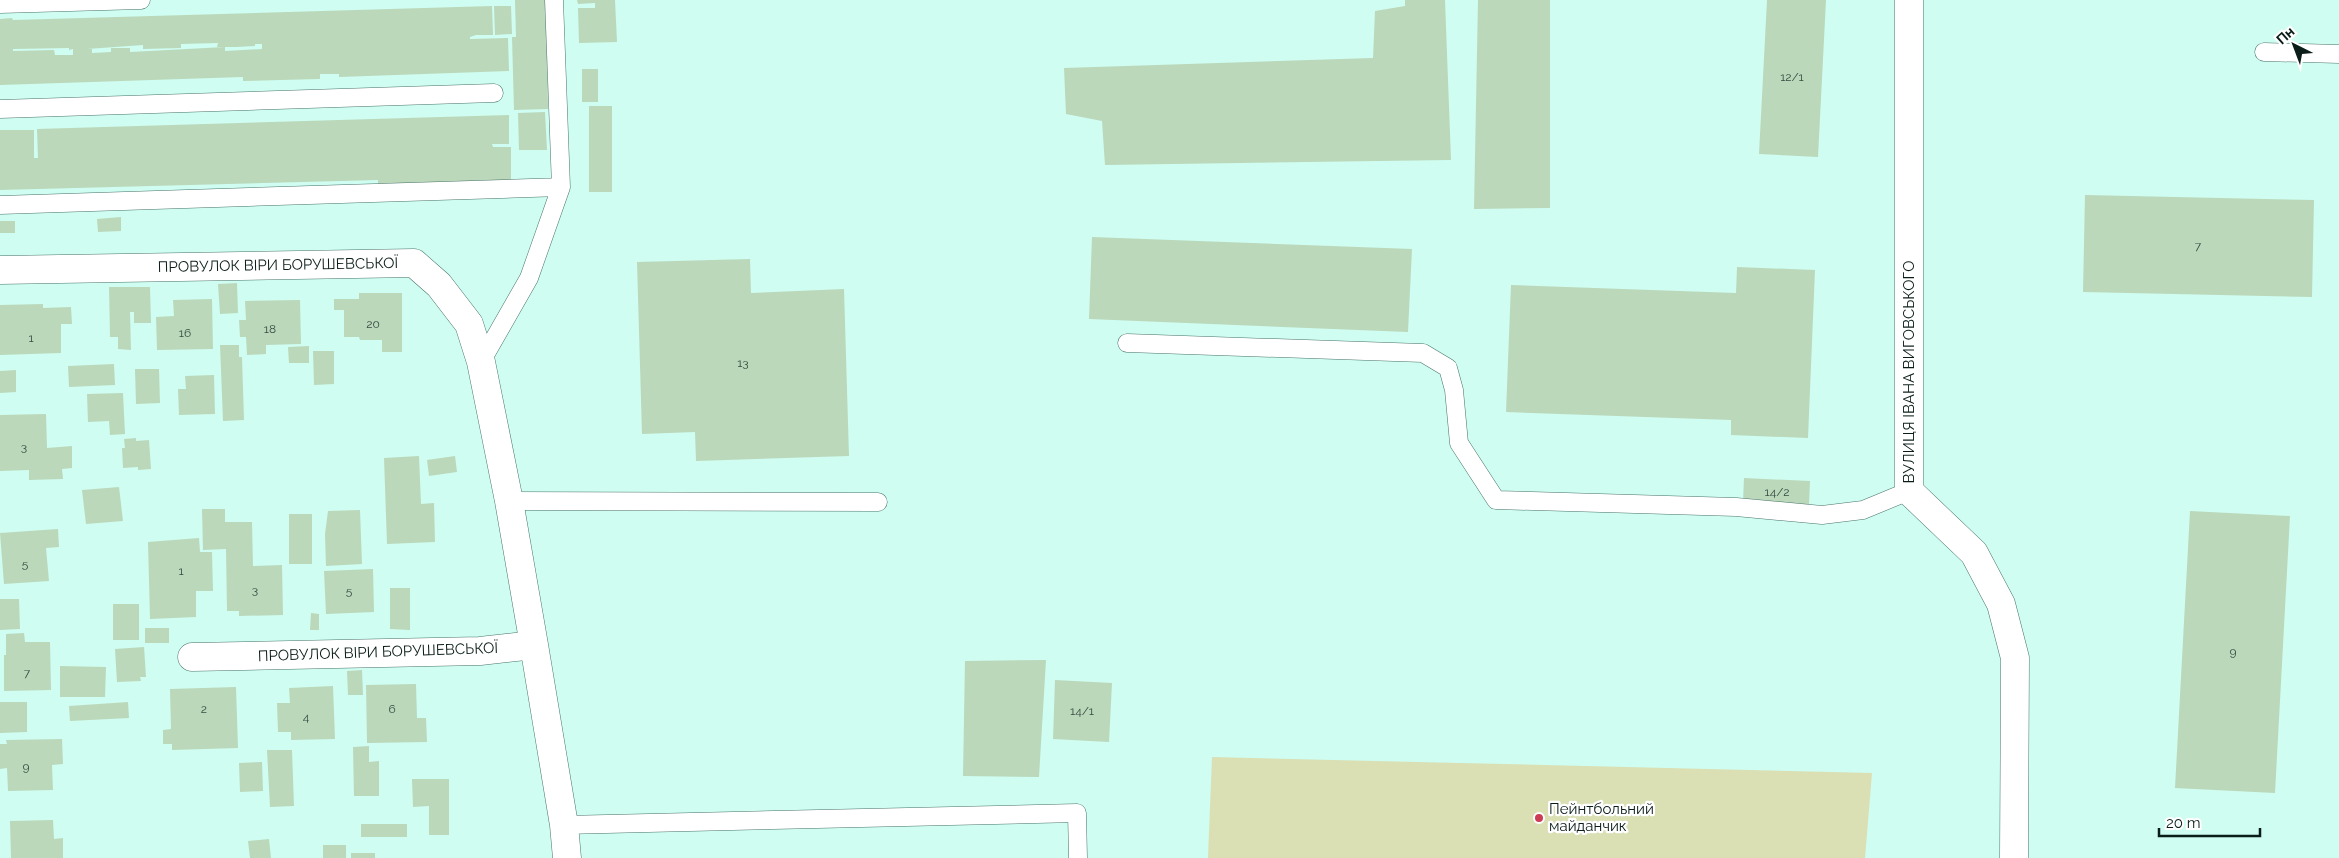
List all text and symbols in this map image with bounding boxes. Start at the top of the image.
north arrow [2269,20,2319,70]
text: Пн [2273,23,2298,48]
house number: 12/1 [1780,70,1804,84]
house number: 7 [2195,239,2202,253]
street label: ПРОВУЛОК ВІРИ БОРУШЕВСЬКОЇ [158,253,399,276]
street label: ВУЛИЦЯ ІВАНА ВИГОВСЬКОГО [1900,260,1918,484]
house number: 20 [366,317,380,331]
house number: 18 [264,322,276,336]
house number: 16 [179,326,191,340]
house number: 1 [28,331,34,345]
house number: 13 [737,356,749,370]
house number: 3 [21,440,27,454]
house number: 14/2 [1765,485,1789,499]
house number: 5 [22,557,29,571]
house number: 1 [178,564,184,578]
house number: 3 [252,583,258,597]
house number: 5 [346,584,353,598]
street label: ПРОВУЛОК ВІРИ БОРУШЕВСЬКОЇ [257,638,499,665]
house number: 9 [2229,645,2237,659]
house number: 7 [24,666,31,680]
house number: 2 [201,702,207,716]
house number: 6 [388,702,396,716]
house number: 14/1 [1070,704,1094,718]
house number: 4 [303,710,310,724]
house number: 9 [22,760,30,774]
place label: Пейнтбольний майданчик [1549,800,1654,835]
scale bar [2159,806,2260,838]
marker: Пейнтбольний майданчик [1533,812,1545,824]
text: 20 m [2166,814,2201,832]

